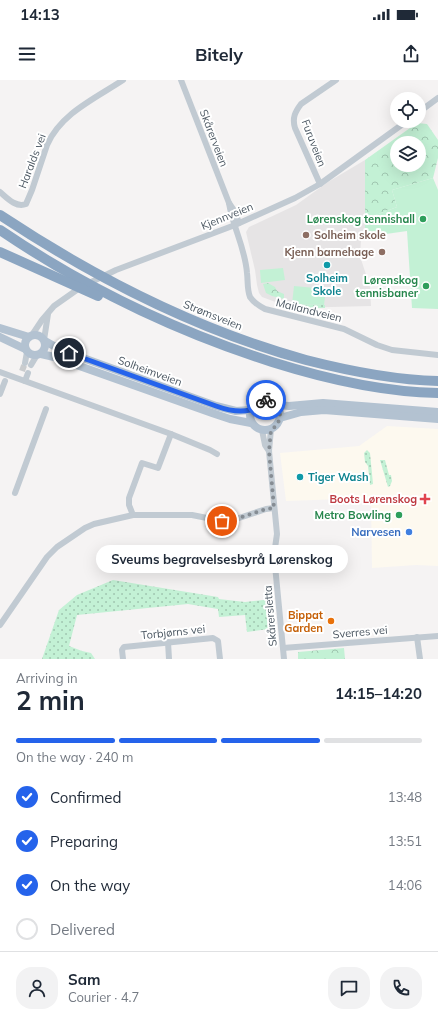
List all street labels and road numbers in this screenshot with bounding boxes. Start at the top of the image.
street label: Skårerveien [197,107,231,169]
street label: Furuveien [299,117,329,169]
street label: Haralds vei [15,132,49,190]
street label: Kjennveien [199,199,255,233]
street label: Mailandveien [274,295,344,325]
street label: Strømsveien [181,297,245,333]
street label: Solheimveien [116,353,184,389]
street label: Skårersletta [260,585,280,647]
street label: Torbjørns vei [140,622,206,642]
street label: Sverres vei [332,623,388,641]

